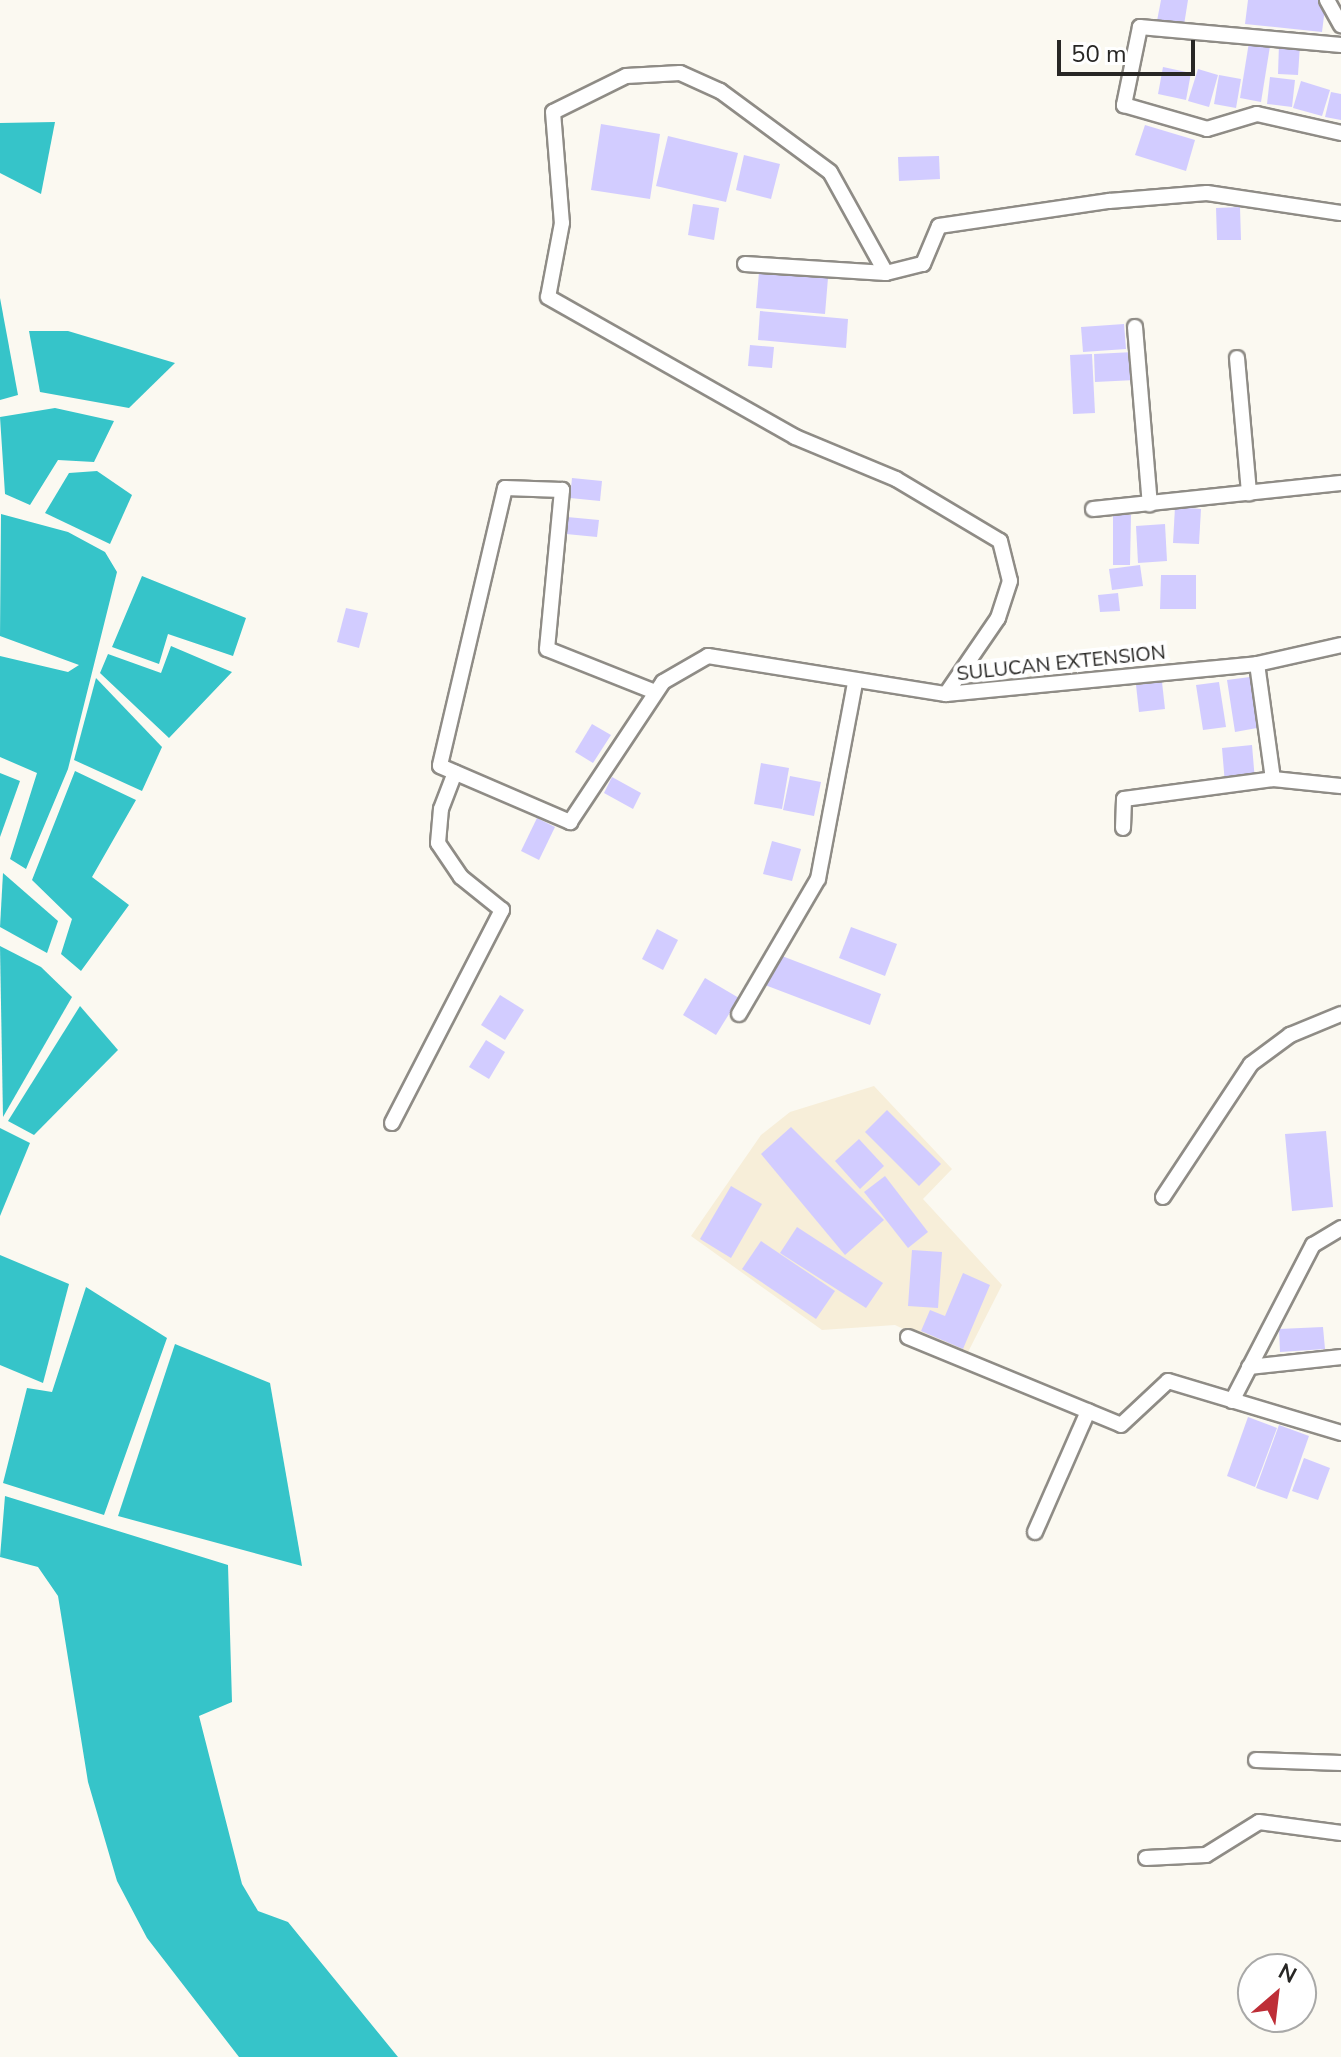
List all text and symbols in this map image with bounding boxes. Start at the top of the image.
scale bar [1061,24,1199,74]
text: 50 m [1071,38,1127,70]
street label: SULUCAN EXTENSION [955,640,1167,686]
north arrow [1237,1953,1317,2033]
text: N [1273,1956,1302,1991]

